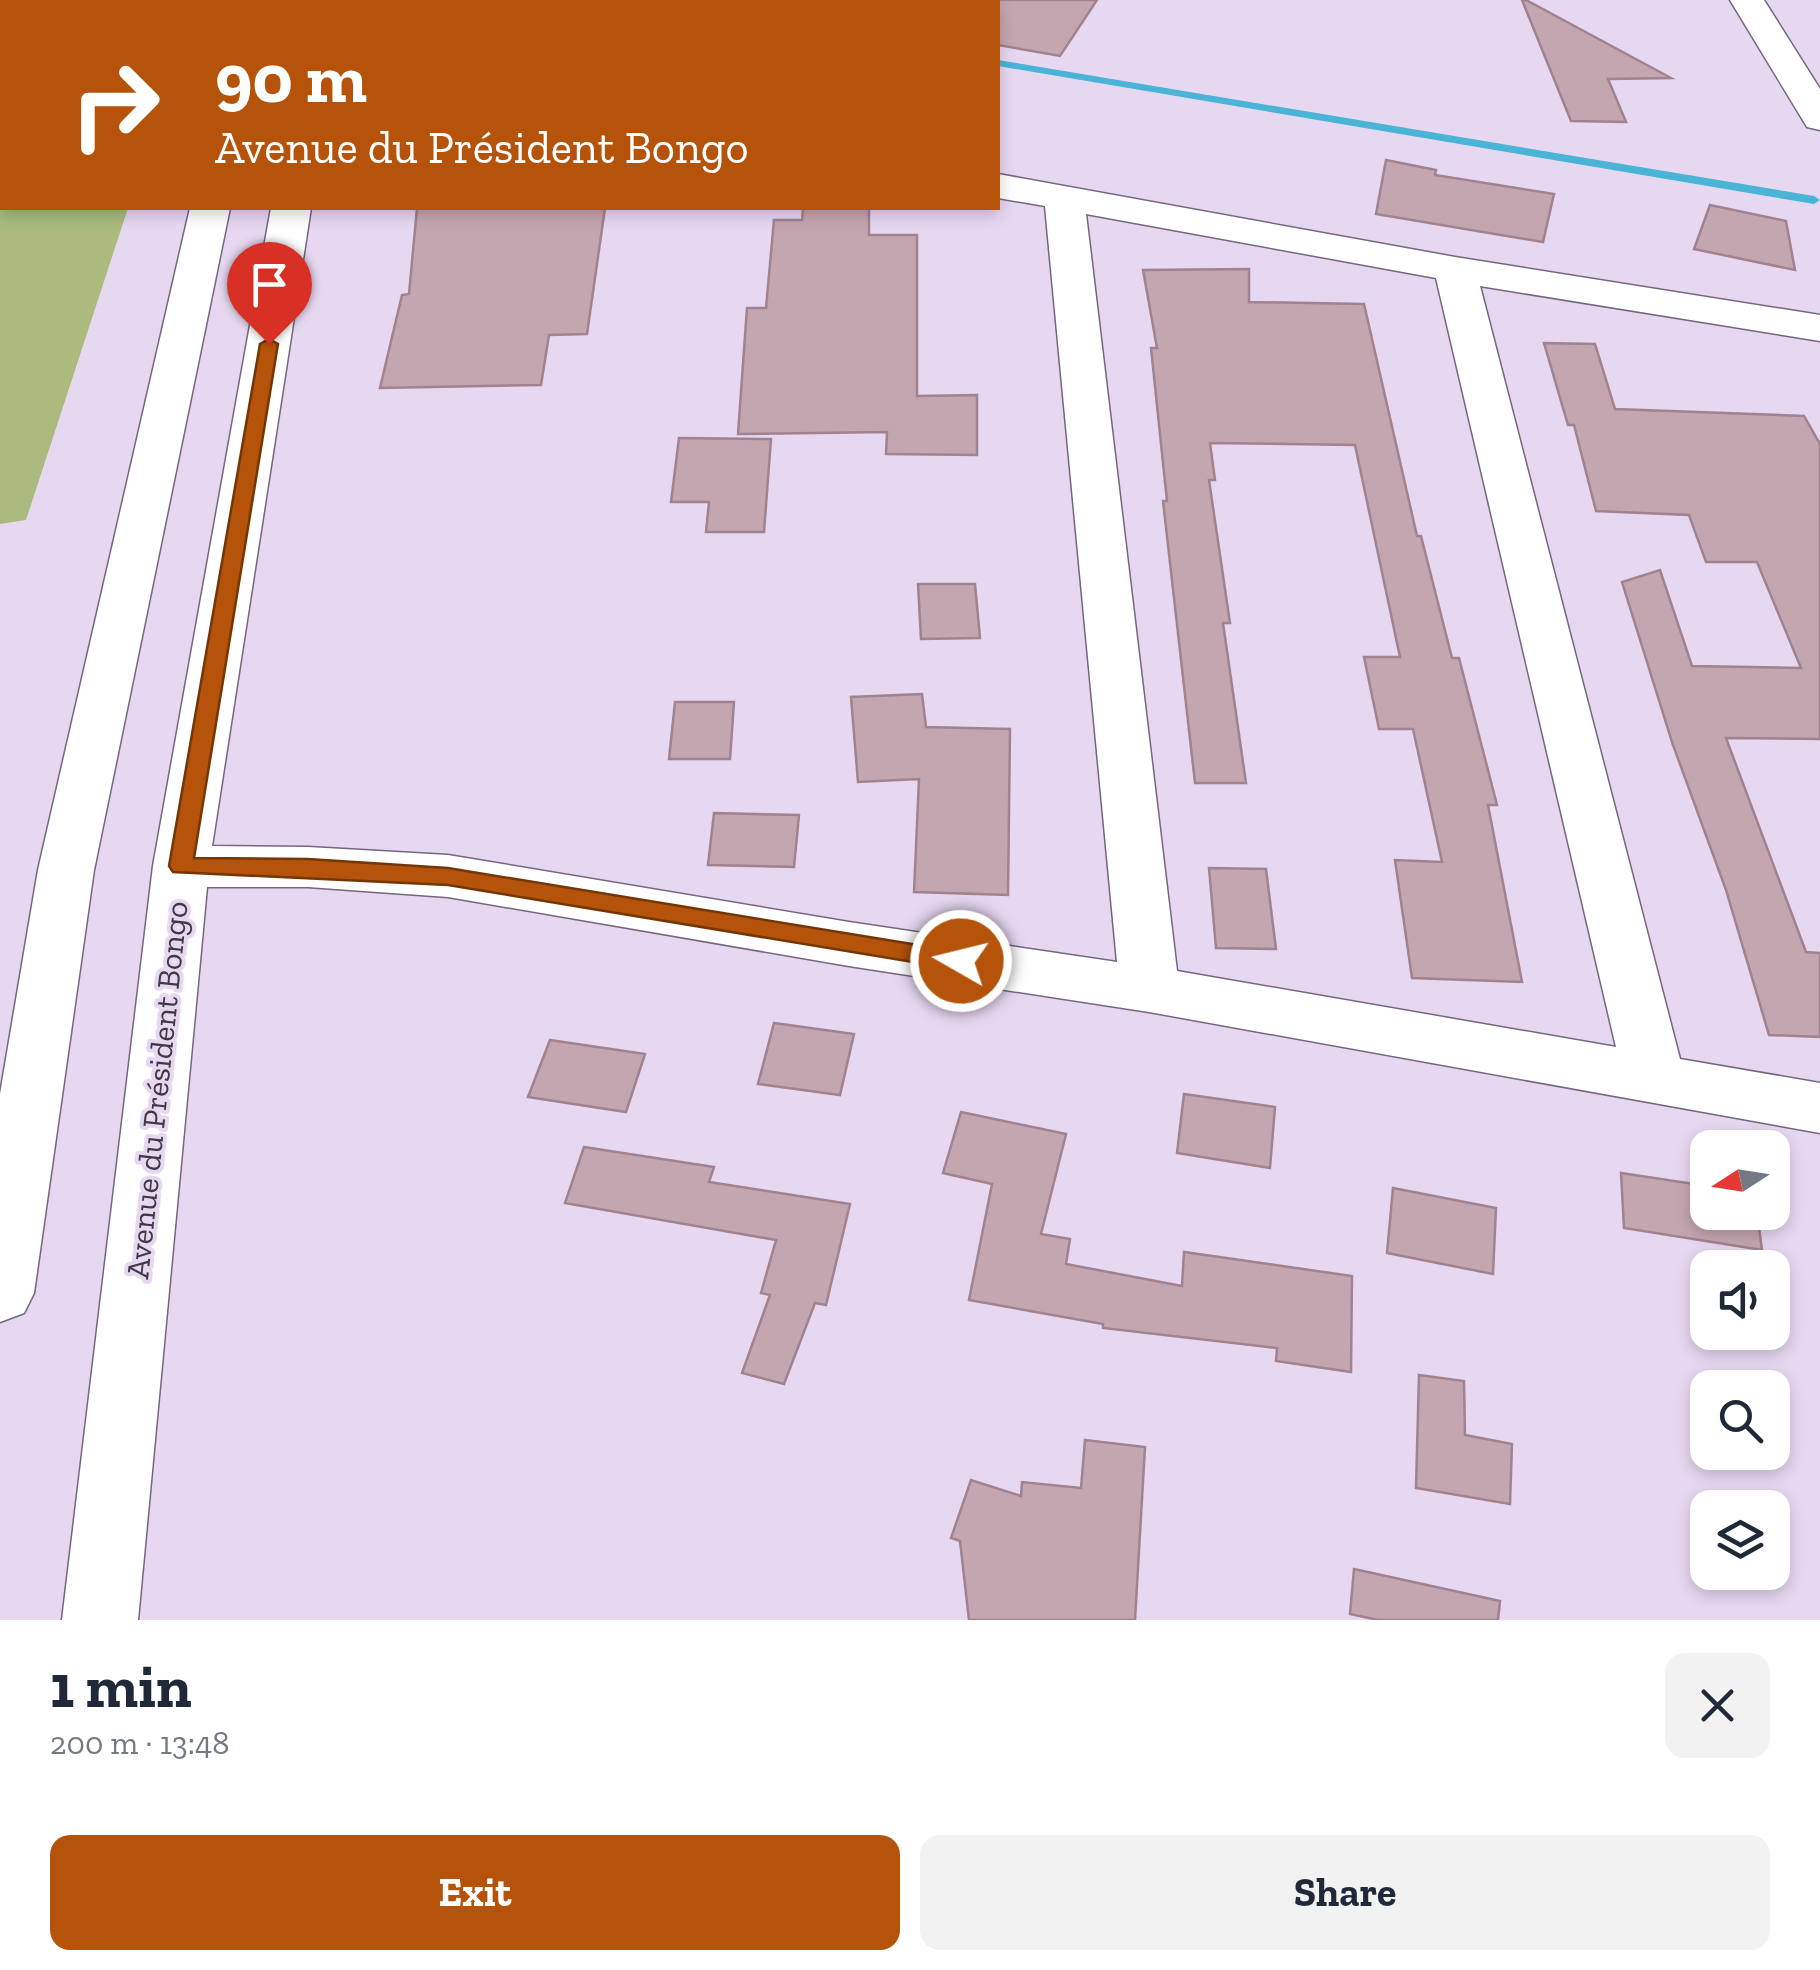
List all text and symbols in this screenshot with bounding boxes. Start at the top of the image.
text: 90 m [215,36,367,120]
icon: right [50,40,180,170]
text: Avenue du Président Bongo [215,121,748,175]
pin [227,242,312,345]
icon: arrive [242,257,297,312]
street label: Avenue du Président Bongo [118,899,196,1281]
position arrow [909,909,1013,1013]
north arrow [1690,1130,1790,1230]
map controls [1690,1130,1790,1590]
button: sound [1690,1250,1790,1350]
button: search [1690,1370,1790,1470]
button: layers [1690,1490,1790,1590]
text: 1 min [50,1650,192,1722]
button: close [1665,1653,1770,1758]
text: 200 m · 13:48 [50,1724,229,1762]
button: Exit [50,1835,900,1950]
button: Share [920,1835,1770,1950]

